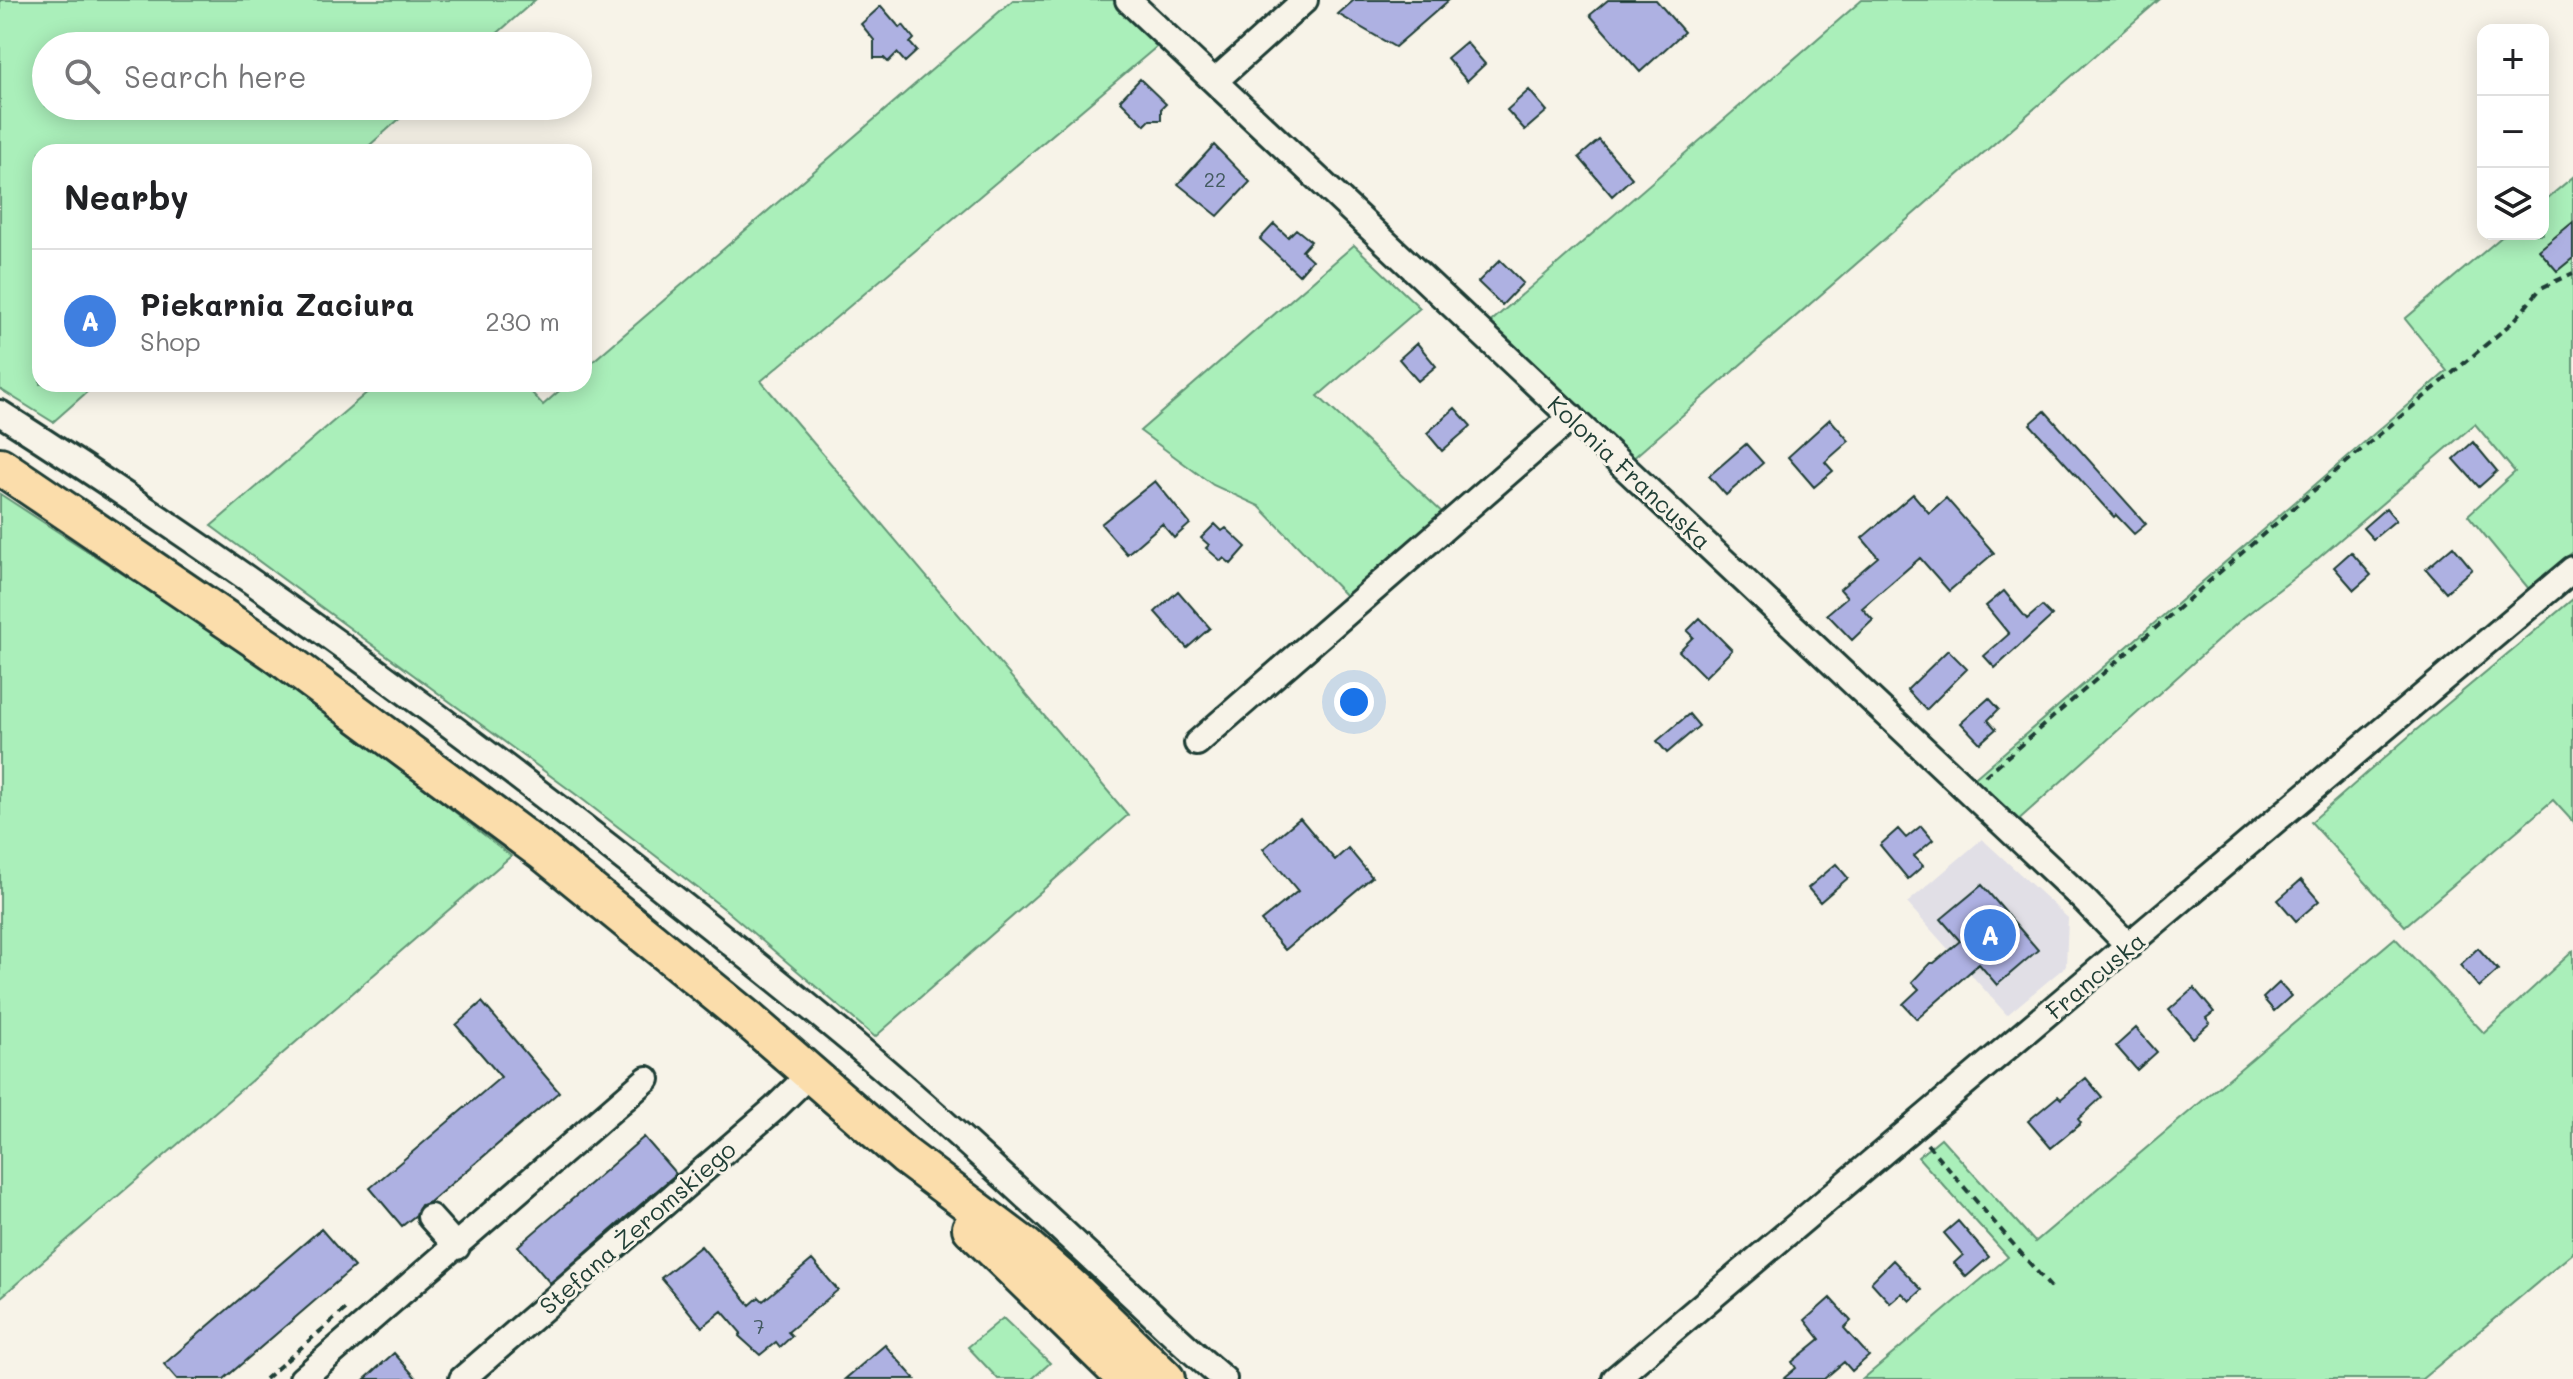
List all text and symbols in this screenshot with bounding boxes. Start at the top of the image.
map controls [2477,24,2549,240]
button: + [2477,24,2549,96]
search box [32,32,592,120]
icon: search [60,54,104,98]
text: Search here [124,56,307,96]
button: − [2477,96,2549,168]
house number: 22 [1204,166,1226,192]
button: layers [2477,168,2549,240]
text: Nearby [64,174,189,219]
text: Piekarnia Zaciura [140,284,414,324]
text: A [81,304,99,338]
text: 230 m [485,304,560,338]
text: Shop [140,324,201,358]
street label: Kolonia Francuska [1542,388,1718,556]
your location [1334,682,1374,722]
pin: A [1964,905,2016,965]
street label: Francuska [2039,924,2151,1026]
street label: Stefana Żeromskiego [532,1133,742,1321]
house number: 7 [753,1313,765,1339]

